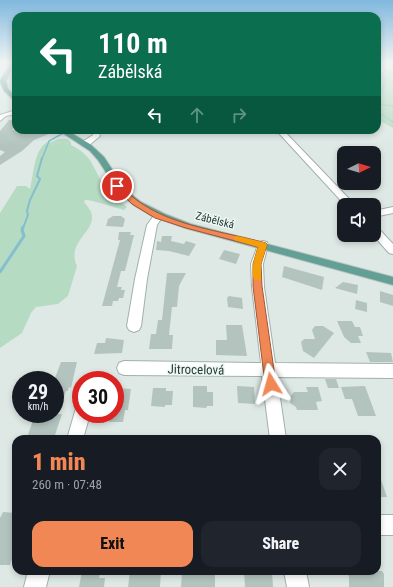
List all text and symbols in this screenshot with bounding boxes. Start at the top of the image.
text: 110 m [98,27,168,60]
icon: left [32,28,84,80]
text: Zábělská [98,61,162,82]
icon: left [144,104,166,126]
icon: ahead [186,104,208,126]
icon: right [228,104,250,126]
north arrow [337,146,381,190]
map controls [337,146,381,242]
pin [100,169,134,203]
icon: arrive [106,175,128,197]
button: sound [337,198,381,242]
street label: Zábělská [194,209,236,232]
street label: Jitrocelová [168,362,224,377]
position arrow [250,363,292,405]
speed limit sign: 30 [72,371,124,423]
text: 29 [28,380,48,404]
text: km/h [28,401,48,412]
text: 1 min [32,448,86,476]
button: close [319,448,361,490]
text: 260 m · 07:48 [32,477,102,492]
button: Exit [32,521,193,567]
button: Share [201,521,361,567]

